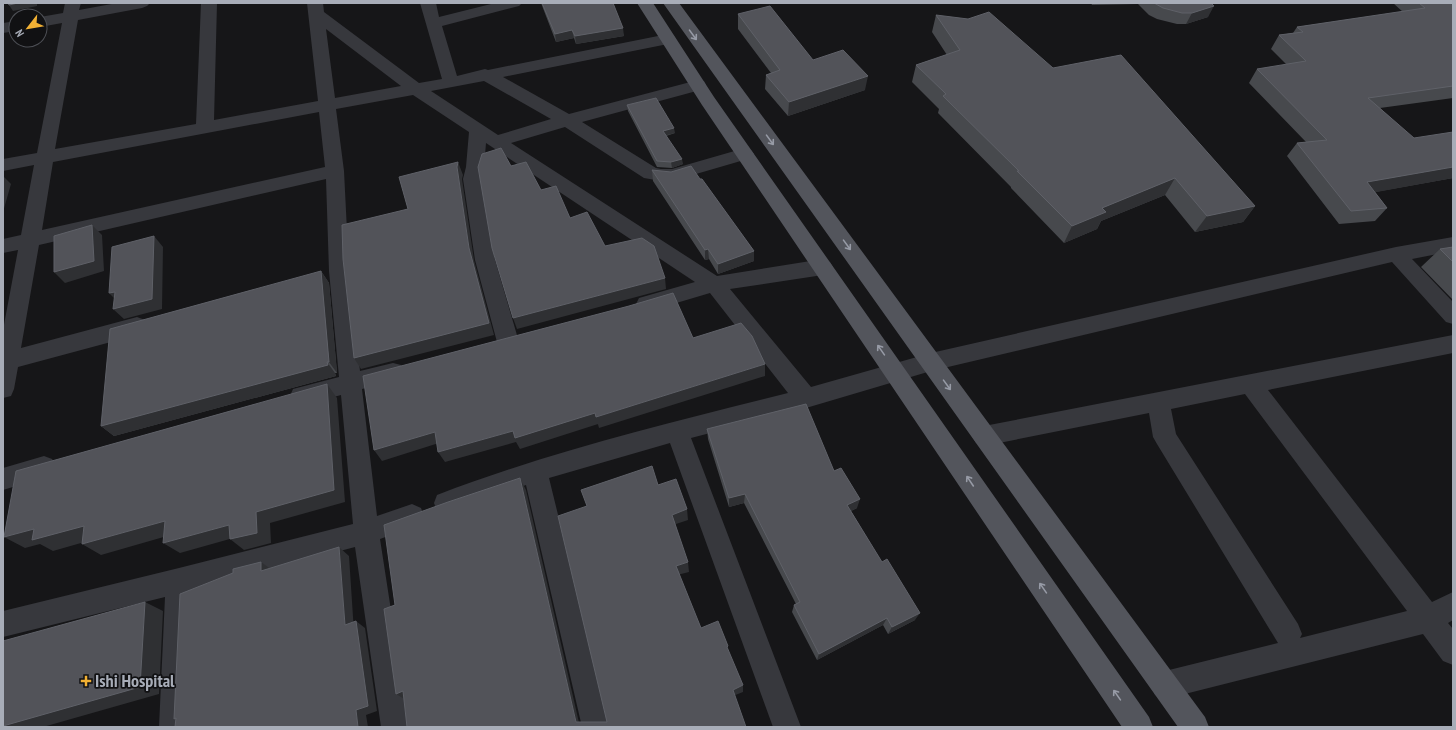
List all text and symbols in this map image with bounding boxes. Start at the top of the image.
north arrow [8,8,48,48]
text: N [12,27,27,39]
one-way arrow [689,29,698,40]
one-way arrow [766,134,775,145]
one-way arrow [842,240,851,251]
one-way arrow [877,345,885,356]
one-way arrow [943,379,951,390]
one-way arrow [966,476,974,487]
one-way arrow [1039,582,1047,594]
place label: Ishi Hospital [95,669,175,692]
marker: Ishi Hospital [80,675,92,687]
one-way arrow [1113,690,1121,701]

